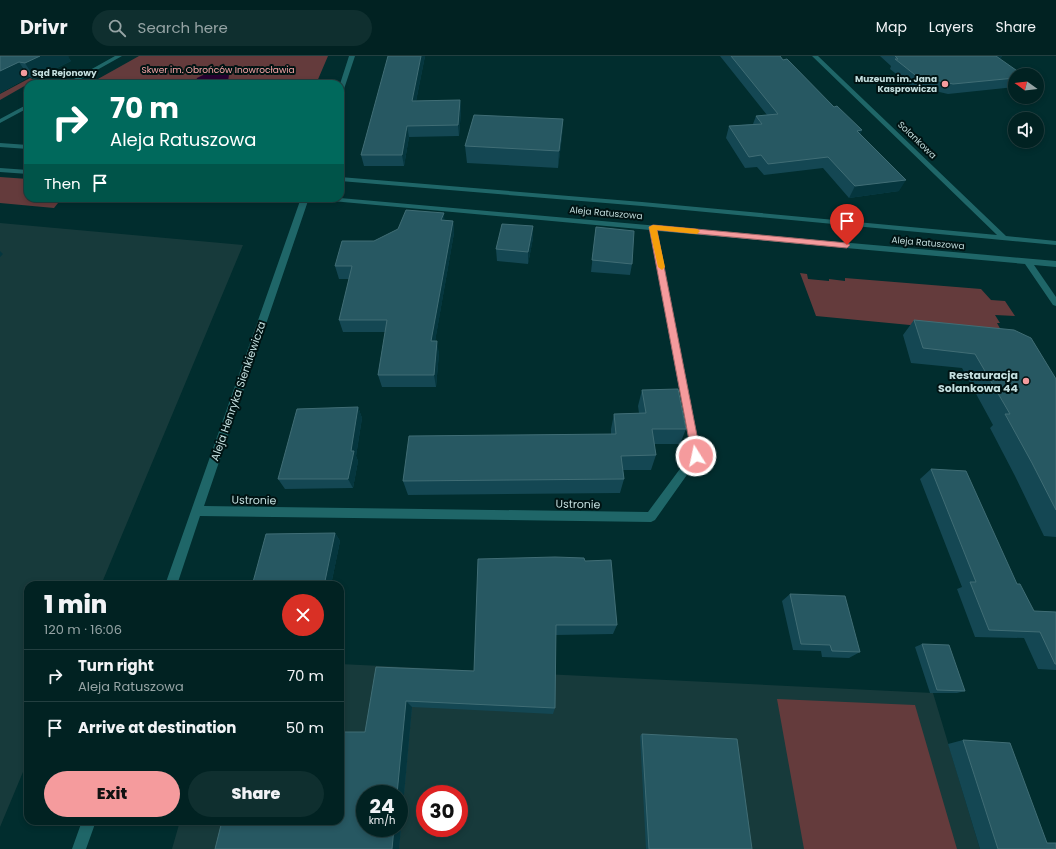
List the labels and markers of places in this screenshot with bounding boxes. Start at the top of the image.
place label: Sąd Rejonowy [32,67,97,79]
marker: Sąd Rejonowy [19,68,29,78]
place label: Muzeum im. Jana Kasprowicza [855,73,937,95]
marker: Muzeum im. Jana Kasprowicza [940,79,950,89]
pin [830,204,864,245]
place label: Restauracja Solankowa 44 [938,367,1019,396]
marker: Restauracja Solankowa 44 [1021,376,1031,386]

